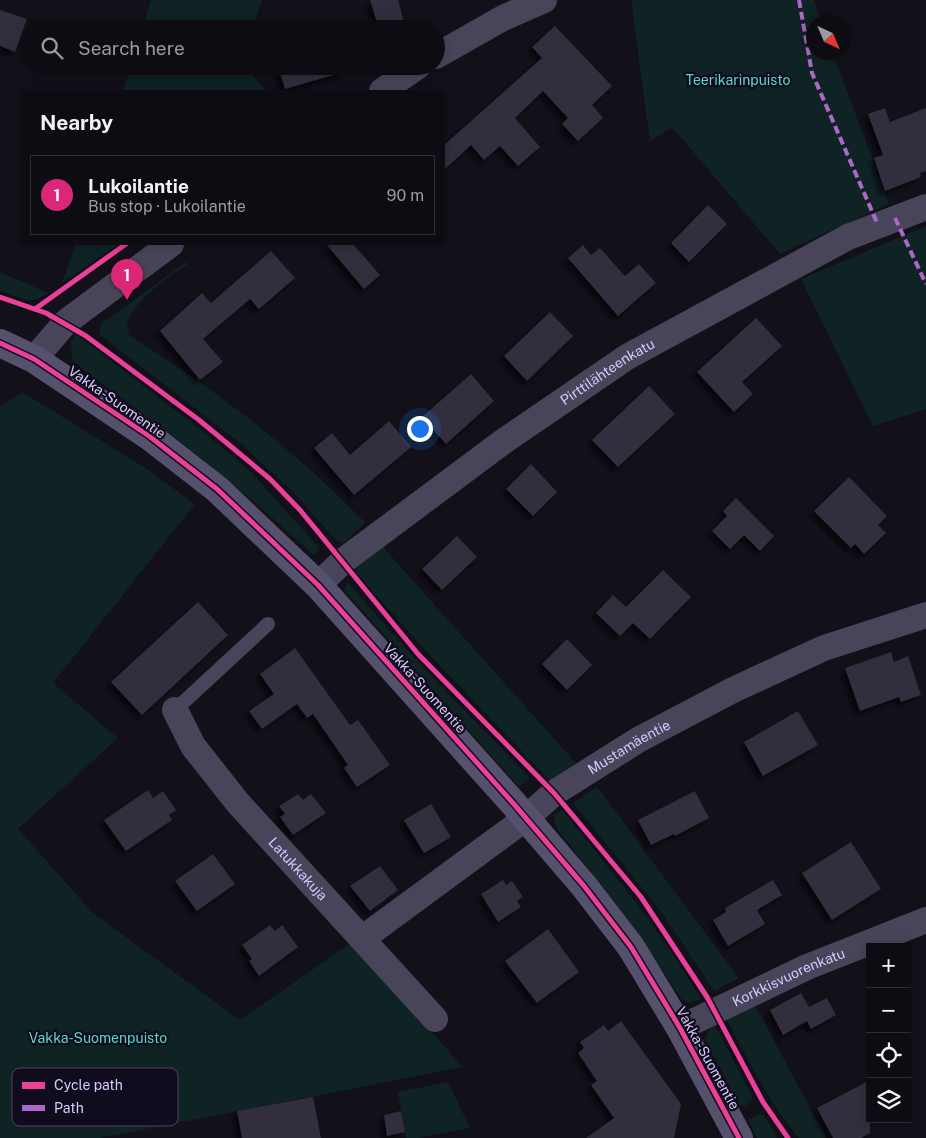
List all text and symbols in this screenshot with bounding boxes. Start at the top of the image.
north arrow [806,15,851,60]
search box [20,20,445,75]
icon: search [38,34,66,62]
text: Search here [78,37,185,59]
park label: Teerikarinpuisto [686,72,791,88]
text: Nearby [40,110,113,135]
text: Lukoilantie [88,175,189,197]
text: 1 [54,186,60,205]
text: 90 m [387,186,424,205]
text: Bus stop · Lukoilantie [88,197,246,216]
pin: 1 [111,259,143,300]
street label: Pirttilähteenkatu [557,336,657,408]
street label: Vakka-Suomentie [65,362,169,442]
your location [407,416,433,442]
street label: Vakka-Suomentie [381,640,469,736]
street label: Mustamäentie [585,716,673,778]
street label: Latukkakuja [265,834,331,904]
map controls [866,943,911,1123]
button: + [866,943,911,988]
street label: Korkkisvuorenkatu [730,945,847,1010]
button: − [866,988,911,1033]
street label: Vakka-Suomentie [673,1004,743,1112]
park label: Vakka-Suomenpuisto [29,1030,167,1046]
button: locate [866,1033,911,1078]
legend [12,1068,178,1126]
text: Cycle path [54,1077,123,1093]
button: layers [866,1078,911,1123]
text: Path [54,1100,84,1116]

